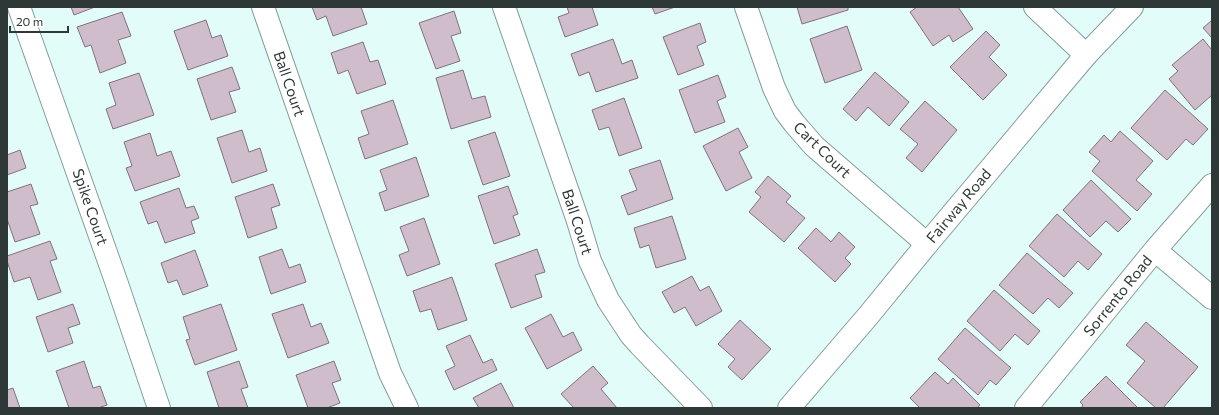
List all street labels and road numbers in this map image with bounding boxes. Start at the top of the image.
street label: Ball Court [270,49,309,119]
street label: Cart Court [790,117,855,181]
street label: Fairway Road [922,165,994,246]
street label: Spike Court [69,166,112,247]
street label: Ball Court [559,187,597,257]
street label: Sorrento Road [1079,251,1155,339]

